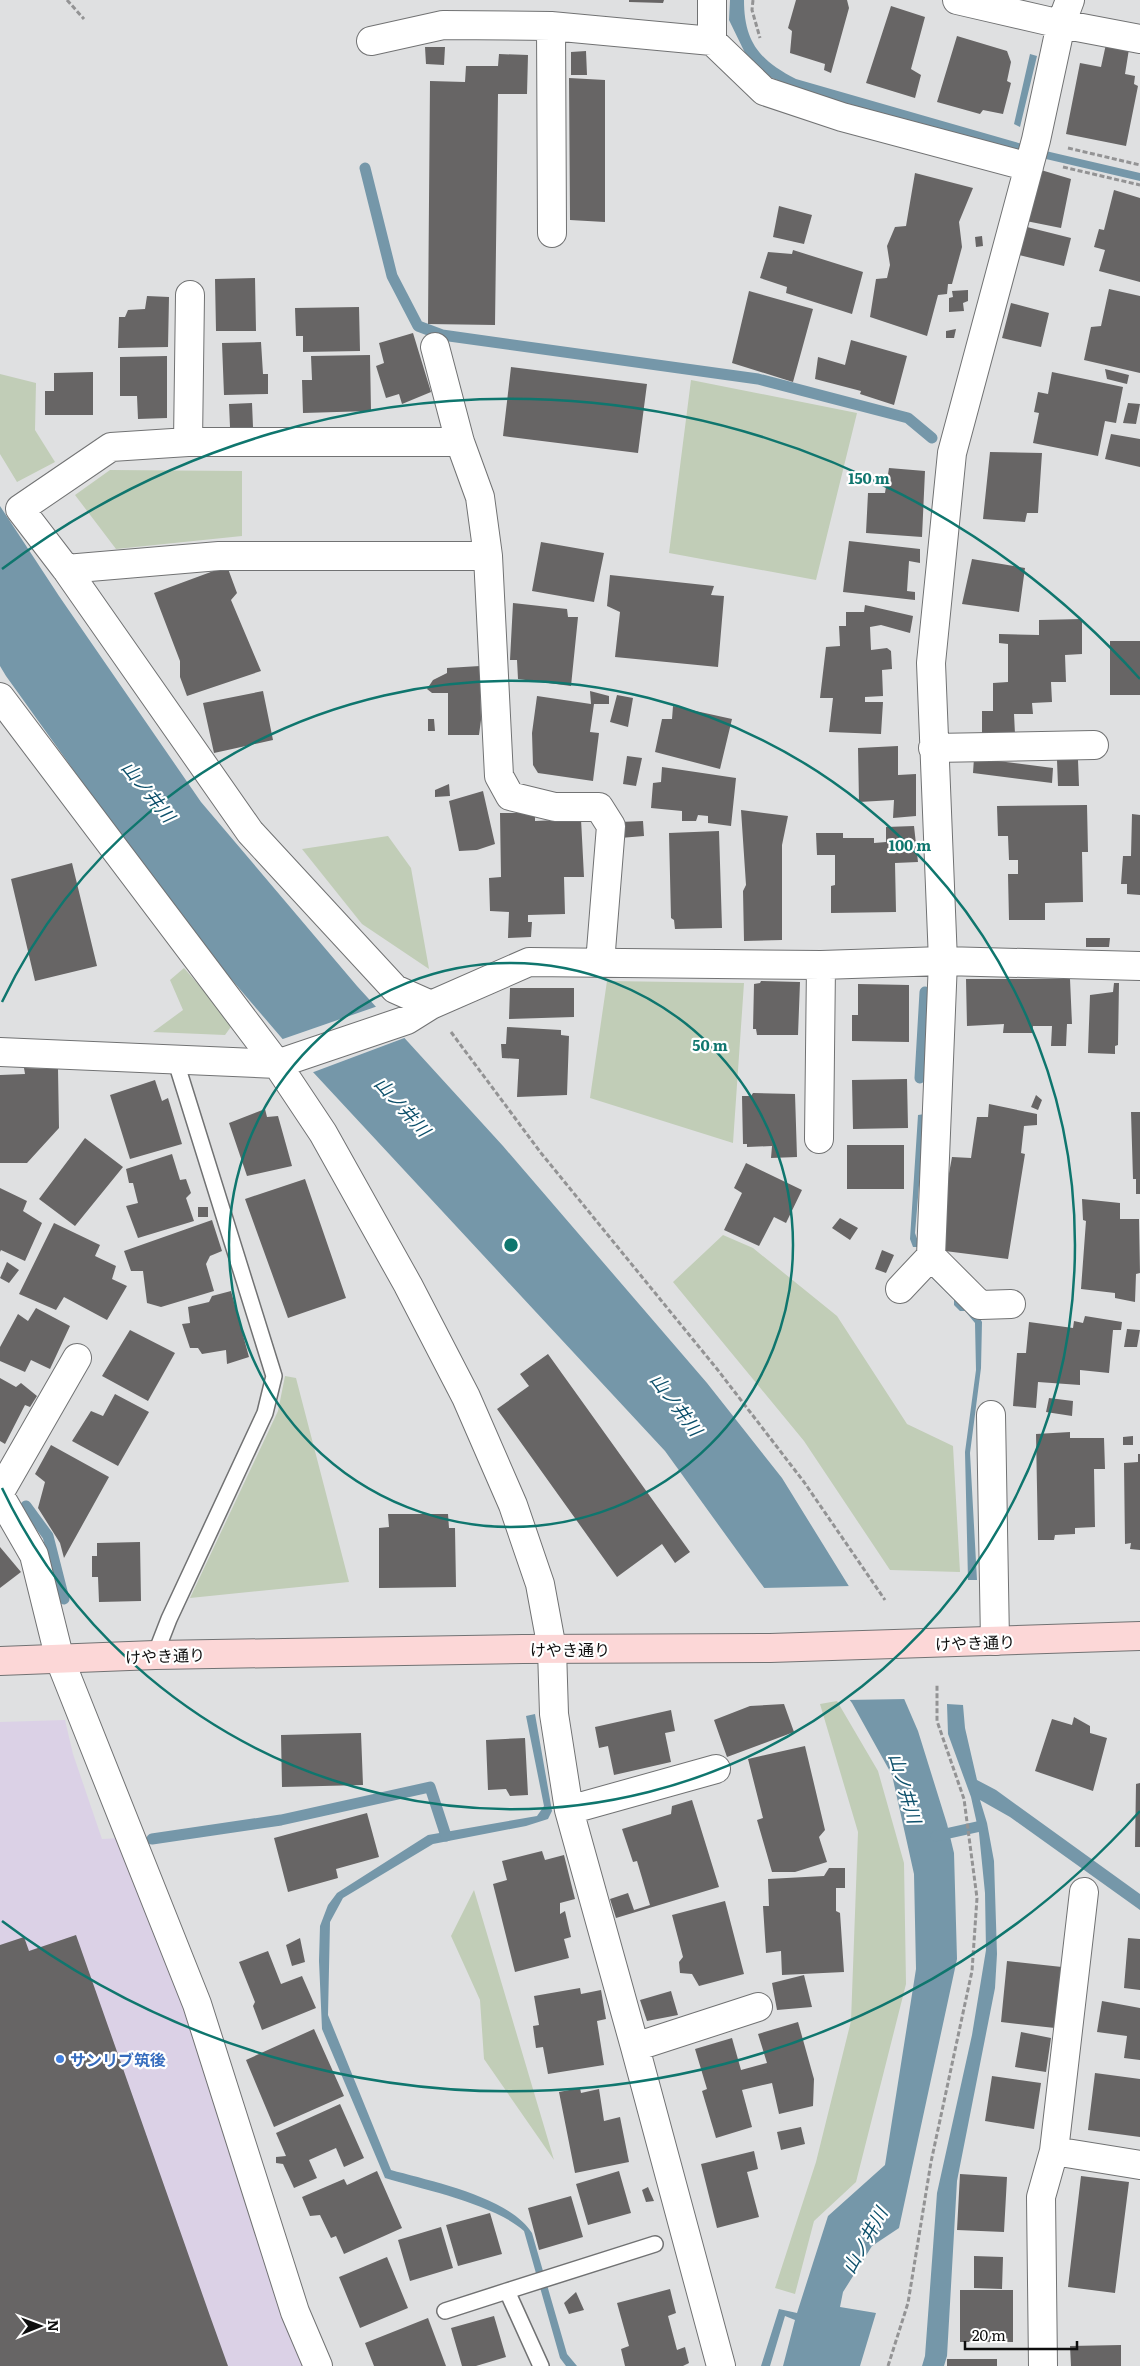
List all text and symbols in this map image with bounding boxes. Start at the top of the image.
text: 150 m [848,466,890,489]
water label: 山ノ井川 [116,755,183,829]
text: 100 m [889,833,931,856]
text: 50 m [692,1033,728,1056]
water label: 山ノ井川 [369,1070,438,1143]
centre of rings [502,1236,520,1254]
water label: 山ノ井川 [645,1367,711,1442]
street label: けやき通り [935,1629,1015,1655]
street label: けやき通り [530,1637,610,1661]
street label: けやき通り [125,1642,205,1668]
water label: 山ノ井川 [883,1750,929,1828]
place label: サンリブ筑後 [70,2047,166,2071]
marker: サンリブ筑後 [54,2053,66,2065]
water label: 山ノ井川 [835,2200,894,2278]
north arrow [15,2301,65,2351]
scale bar [965,2318,1078,2350]
text: N [44,2320,64,2332]
text: 20 m [972,2323,1006,2346]

